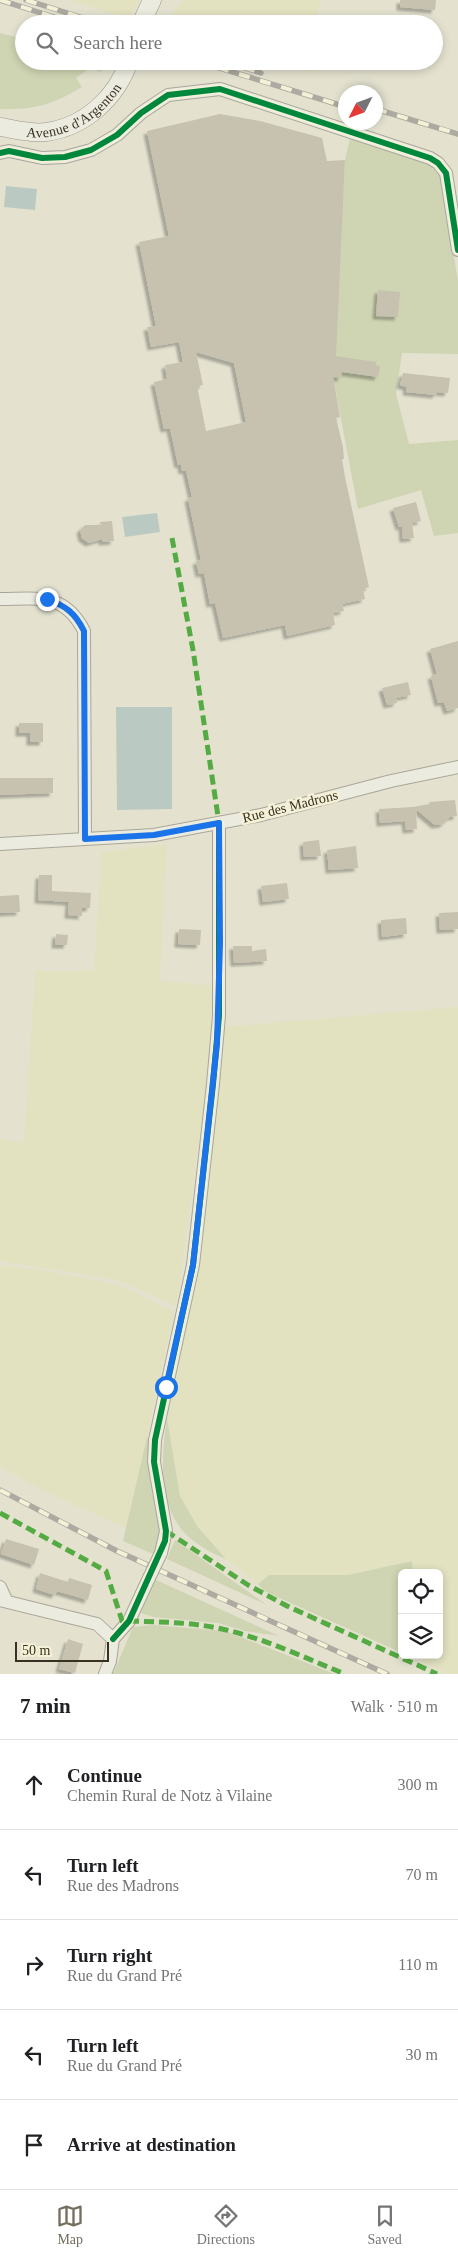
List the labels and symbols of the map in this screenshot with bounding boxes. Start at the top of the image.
street label: Avenue d'Argenton [26,81,124,141]
north arrow [338,85,383,130]
route end [36,588,59,611]
street label: Rue des Madrons [241,787,339,826]
route start [155,1376,178,1399]
scale bar [15,1639,109,1662]

